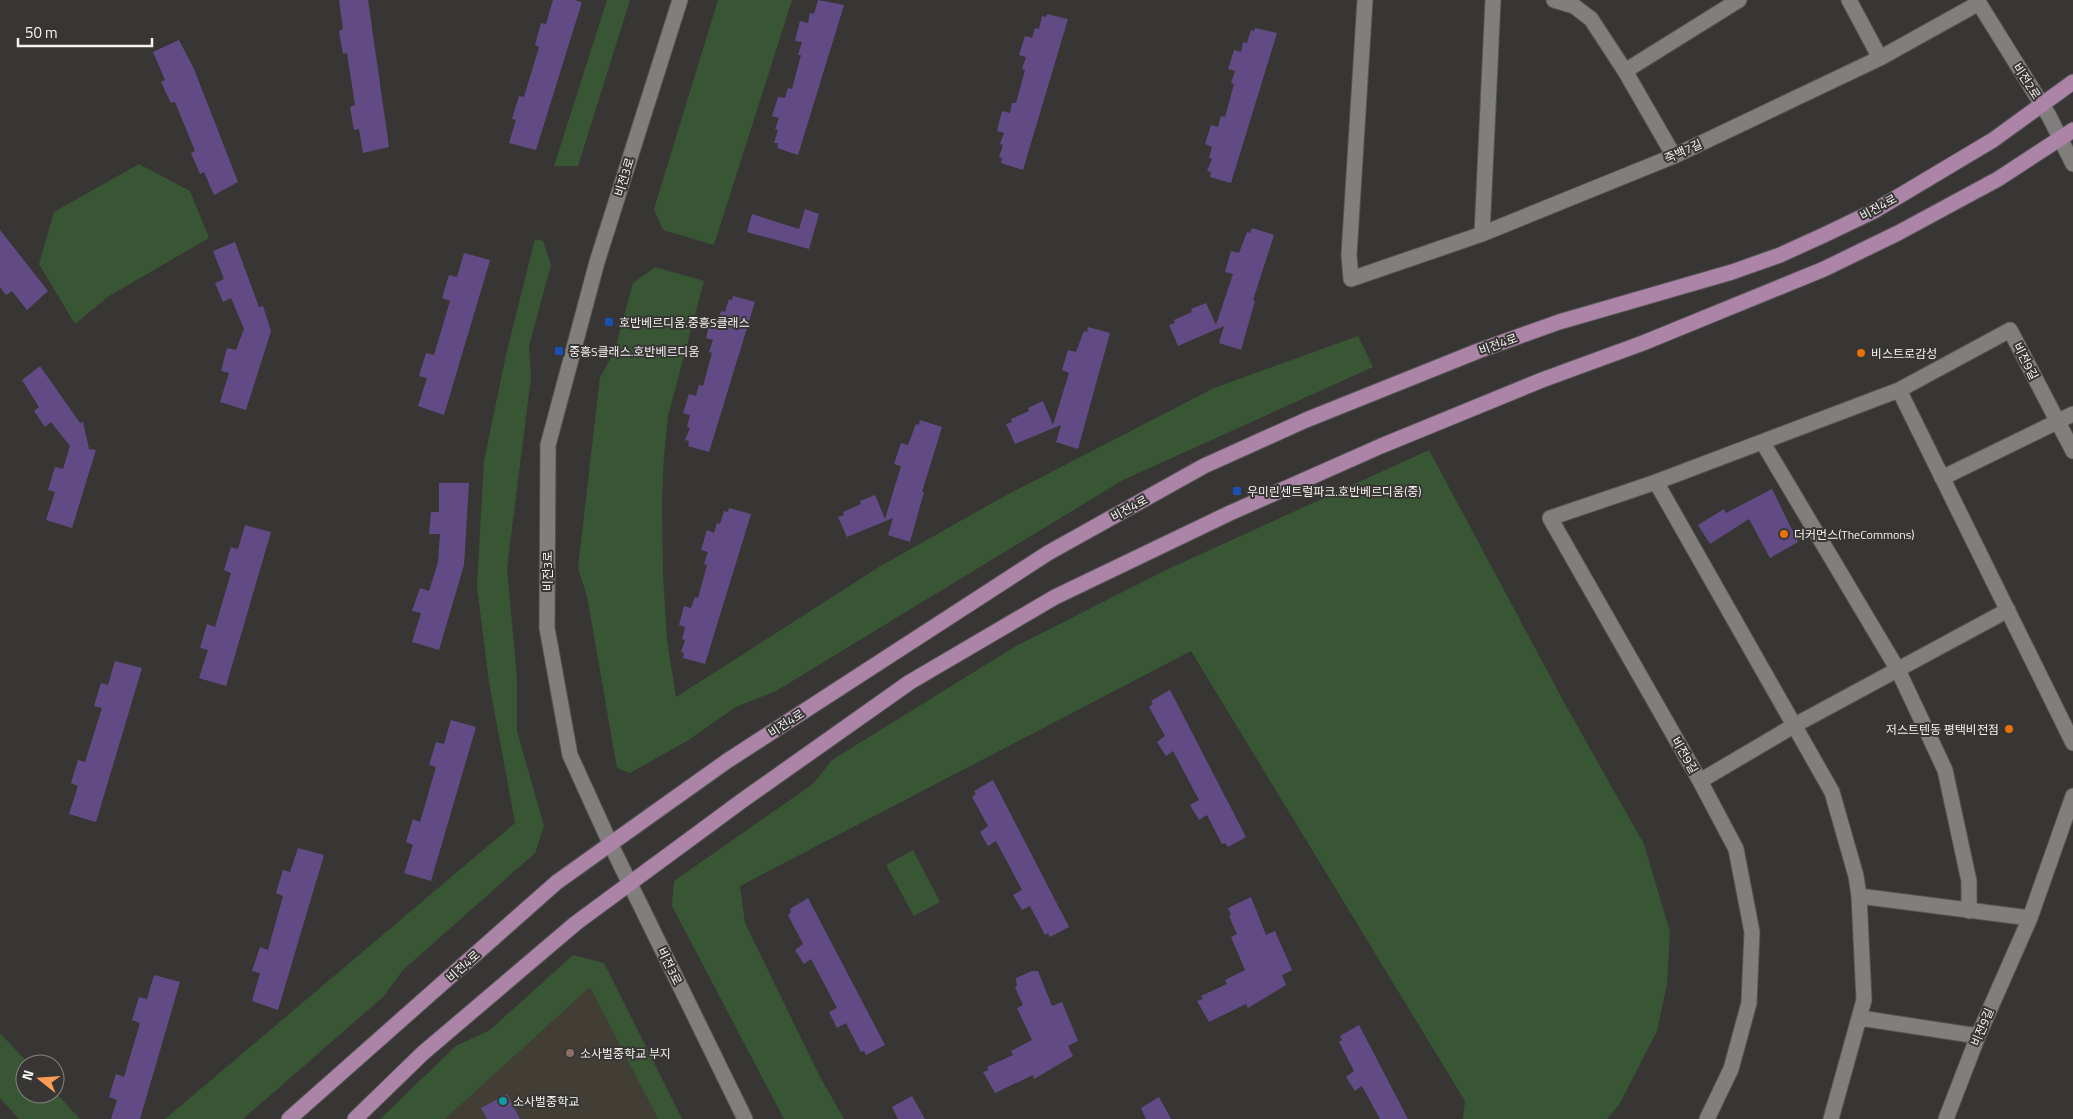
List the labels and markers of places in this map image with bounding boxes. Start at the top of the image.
place label: 호반베르디움.중흥S클래스 [619,313,750,332]
marker: 호반베르디움.중흥S클래스 [603,316,615,328]
place label: 중흥S클래스.호반베르디움 [569,342,700,361]
place label: 비스트로감성 [1871,344,1937,363]
marker: 중흥S클래스.호반베르디움 [553,345,565,357]
marker: 비스트로감성 [1855,347,1867,359]
place label: 우미린센트럴파크.호반베르디움(중) [1247,482,1422,501]
marker: 우미린센트럴파크.호반베르디움(중) [1231,485,1243,497]
place label: 더커먼스(TheCommons) [1794,525,1914,544]
marker: 더커먼스(TheCommons) [1778,528,1790,540]
place label: 저스트텐동 평택비전점 [1886,720,1999,739]
marker: 저스트텐동 평택비전점 [2003,723,2015,735]
place label: 소사벌중학교 부지 [580,1044,671,1063]
marker: 소사벌중학교 부지 [564,1047,576,1059]
place label: 소사벌중학교 [513,1092,579,1111]
marker: 소사벌중학교 [497,1095,509,1107]

